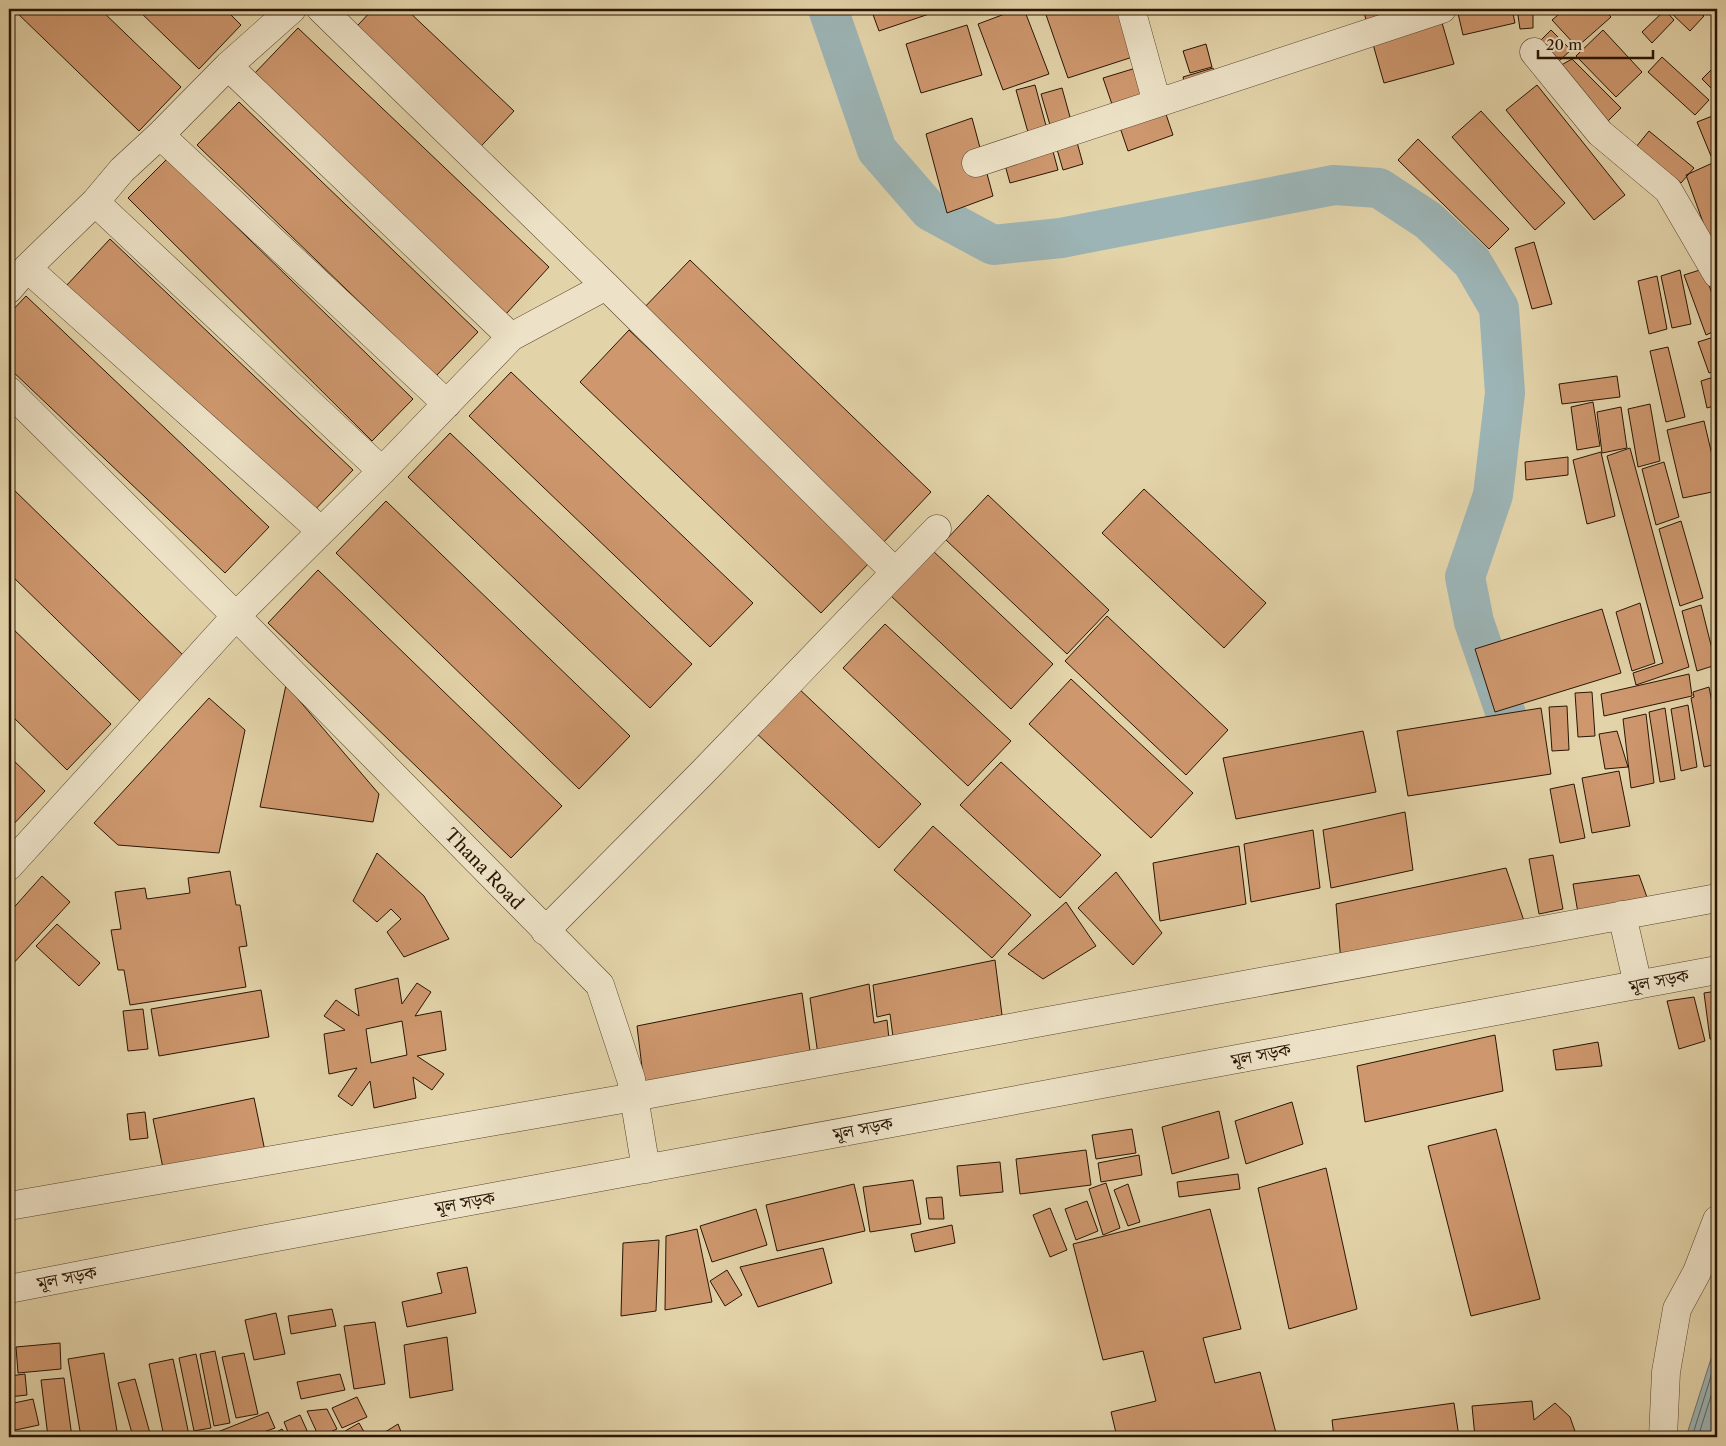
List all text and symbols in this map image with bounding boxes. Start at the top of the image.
scale bar [1538,28,1654,60]
text: 20 m [1546,35,1582,54]
street label: Thana Road [440,824,528,914]
street label: মূল সড়ক [1626,964,1692,998]
street label: মূল সড়ক [1228,1038,1294,1072]
street label: মূল সড়ক [830,1112,896,1146]
street label: মূল সড়ক [432,1187,498,1220]
street label: মূল সড়ক [34,1261,100,1295]

